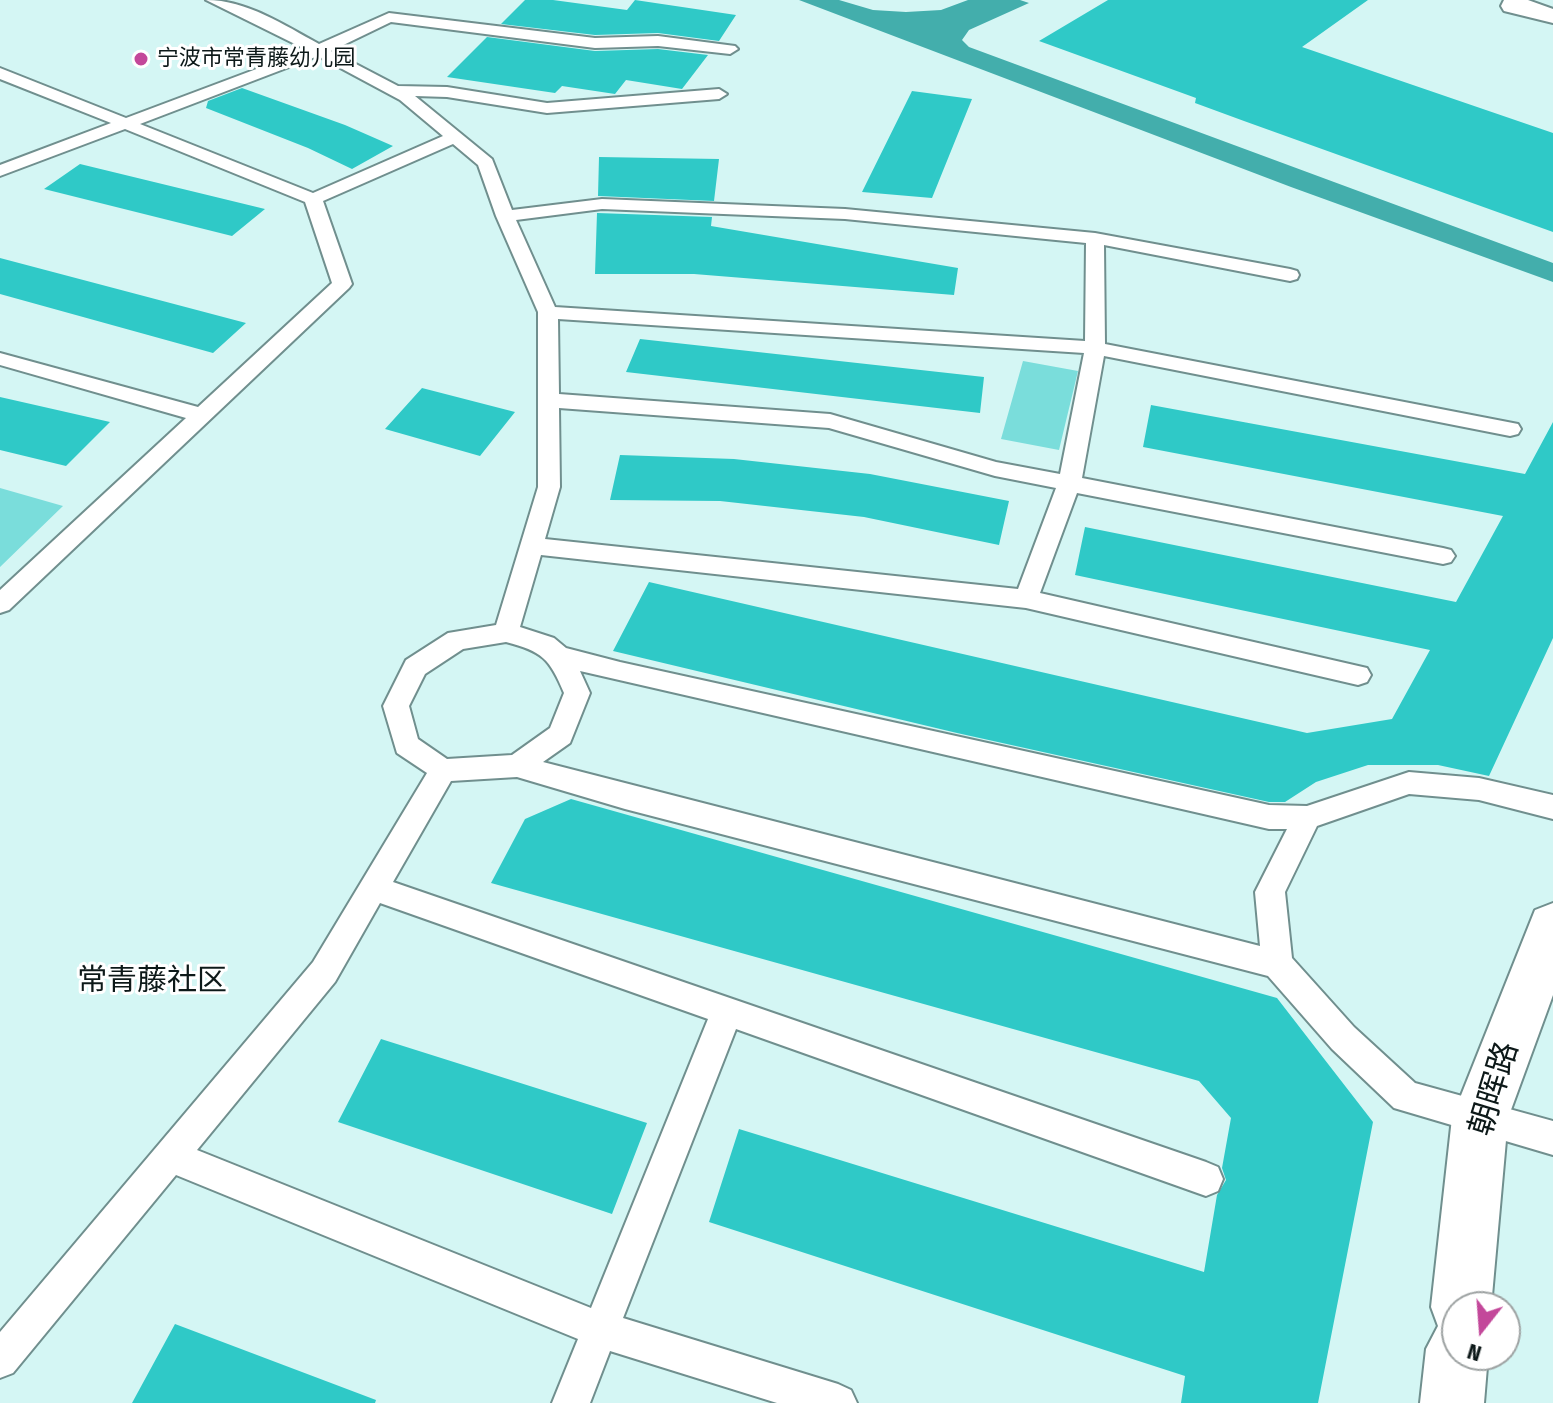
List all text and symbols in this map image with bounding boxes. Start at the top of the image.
place label: 宁波市常青藤幼儿园 [157,46,355,72]
marker: 宁波市常青藤幼儿园 [132,50,150,68]
district label: 常青藤社区 [77,964,227,1000]
street label: 朝晖路 [1463,1037,1527,1141]
north arrow [1441,1291,1521,1371]
text: N [1464,1338,1485,1367]

